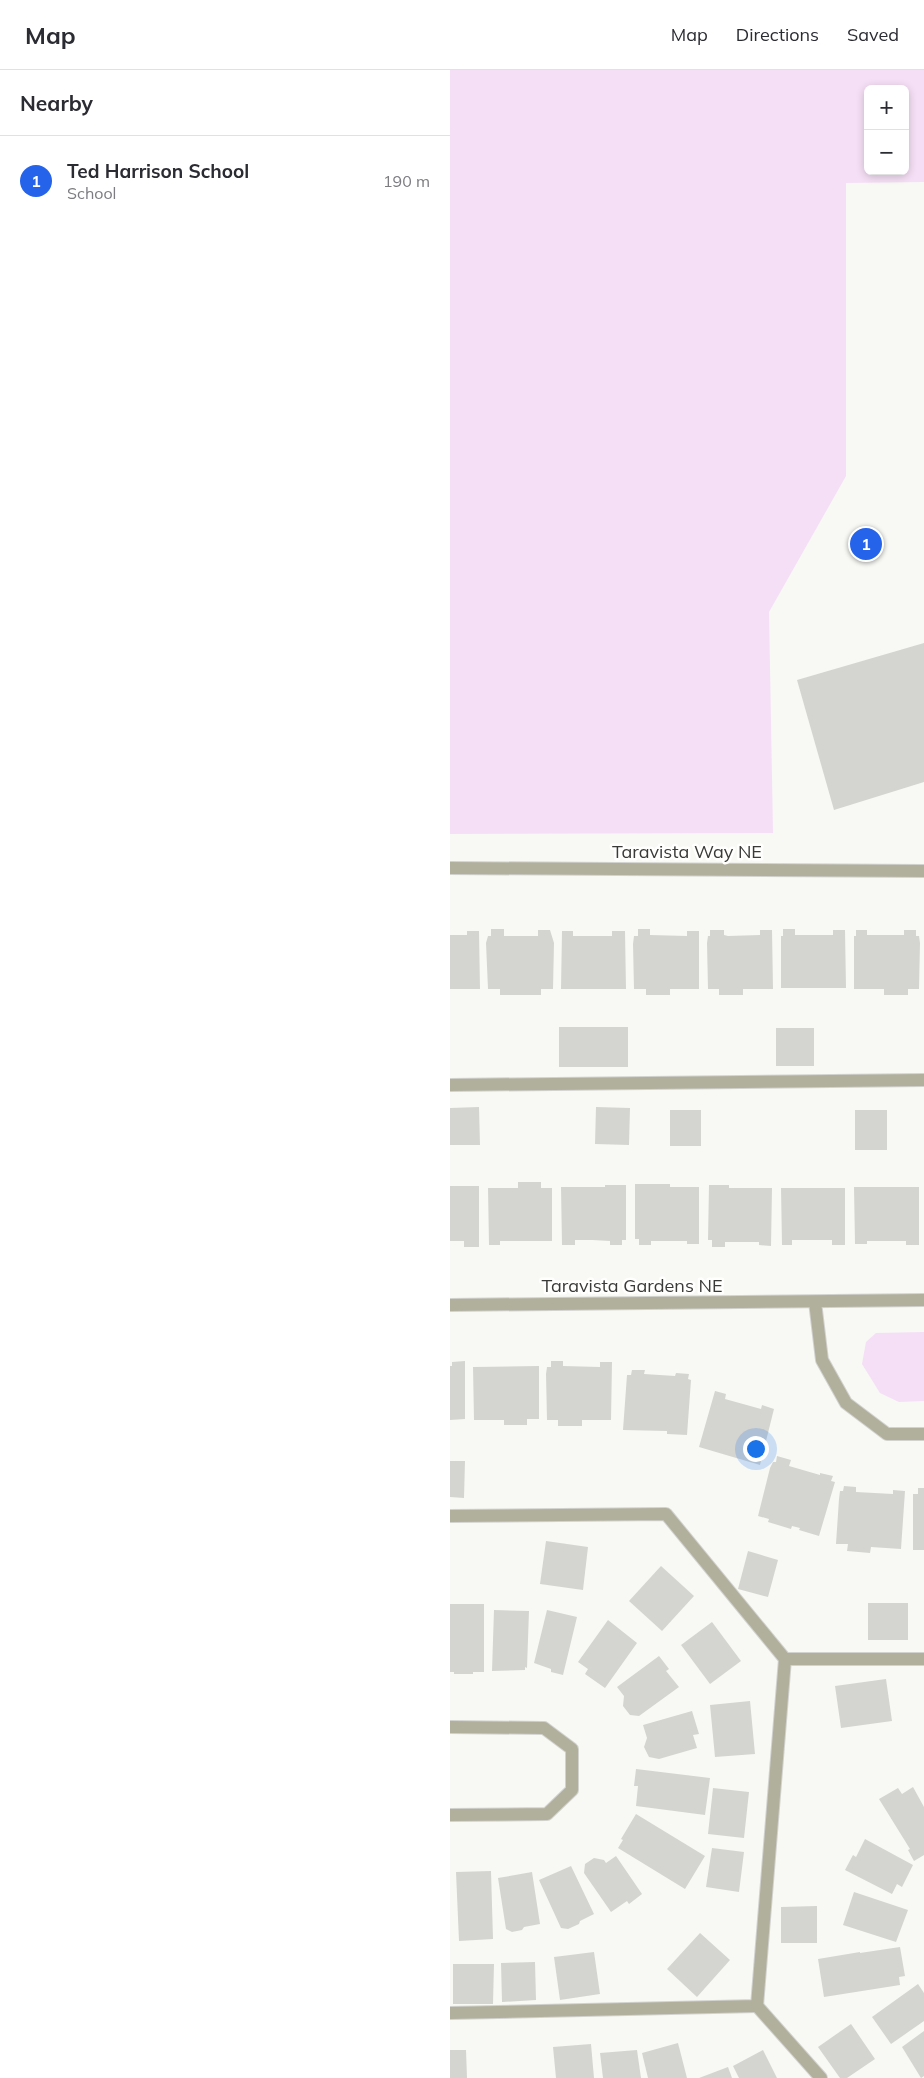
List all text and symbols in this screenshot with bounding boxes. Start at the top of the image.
text: Map [25,20,76,50]
text: Map [671,23,708,46]
text: Directions [736,23,819,46]
text: Saved [847,23,899,46]
map controls [864,85,909,175]
button: + [864,85,909,130]
text: Nearby [20,90,93,116]
button: − [864,130,909,175]
text: Ted Harrison School [67,159,249,183]
text: 1 [31,171,41,191]
text: 190 m [383,171,430,191]
text: School [67,183,116,203]
pin: 1 [850,525,882,563]
street label: Taravista Way NE [612,840,762,863]
street label: Taravista Gardens NE [541,1274,723,1297]
your location [743,1436,769,1462]

